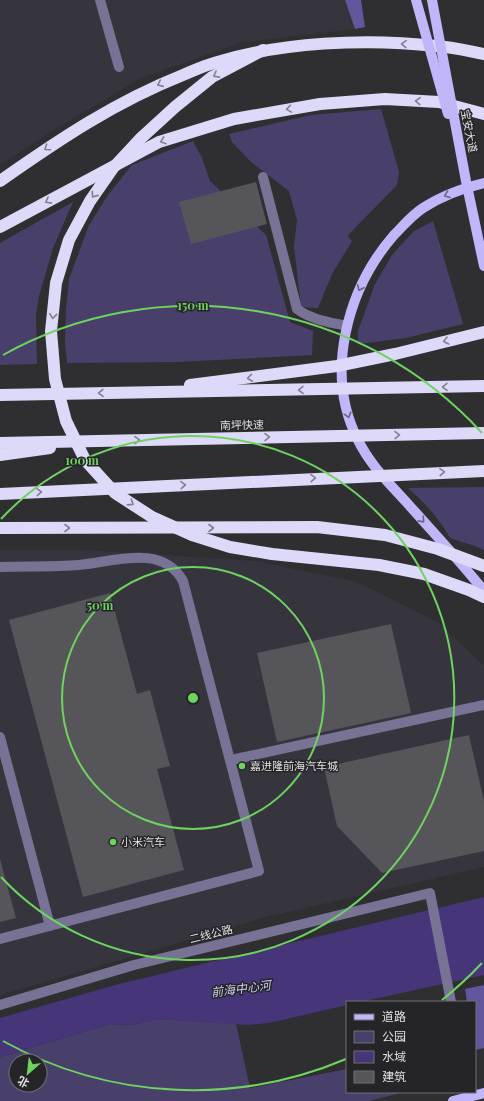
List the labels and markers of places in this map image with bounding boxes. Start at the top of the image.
centre of rings [186,691,200,705]
place label: 嘉进隆前海汽车城 [250,758,338,773]
marker: 嘉进隆前海汽车城 [237,761,247,771]
place label: 小米汽车 [121,834,165,849]
marker: 小米汽车 [108,837,118,847]

